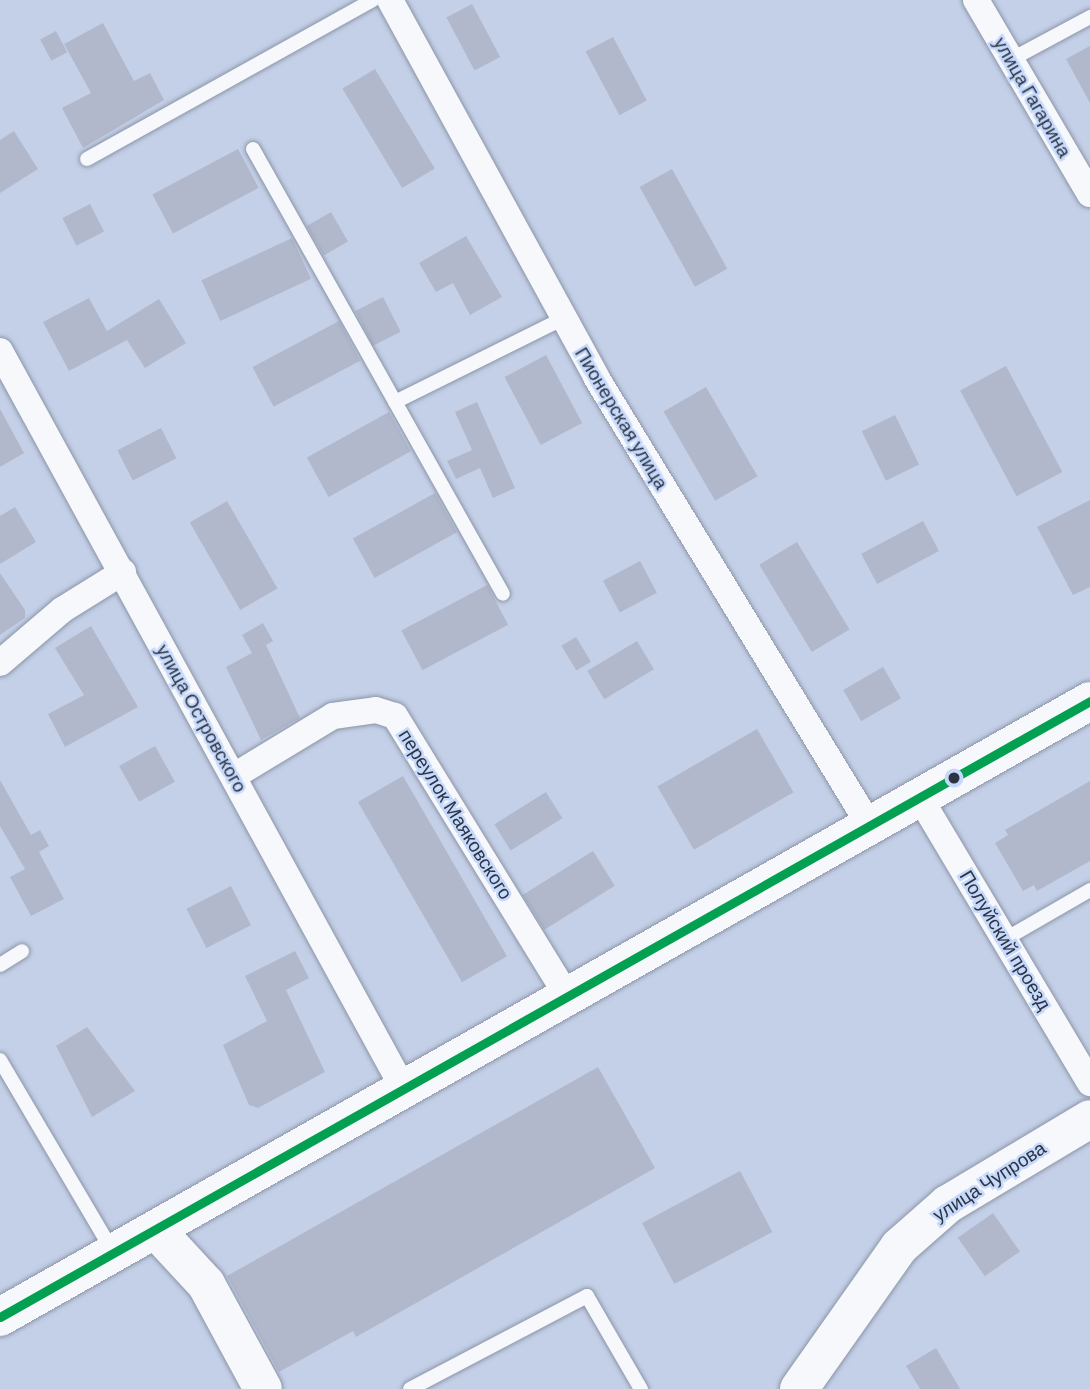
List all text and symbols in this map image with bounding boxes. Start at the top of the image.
street label: улица Гагарина [989,33,1077,161]
street label: Пионерская улица [571,343,673,493]
street label: улица Островского [152,640,252,796]
street label: переулок Маяковского [394,725,518,903]
unlabelled marker [947,771,961,785]
street label: Полуйский проезд [955,866,1057,1014]
street label: улица Чупрова [928,1136,1050,1226]

